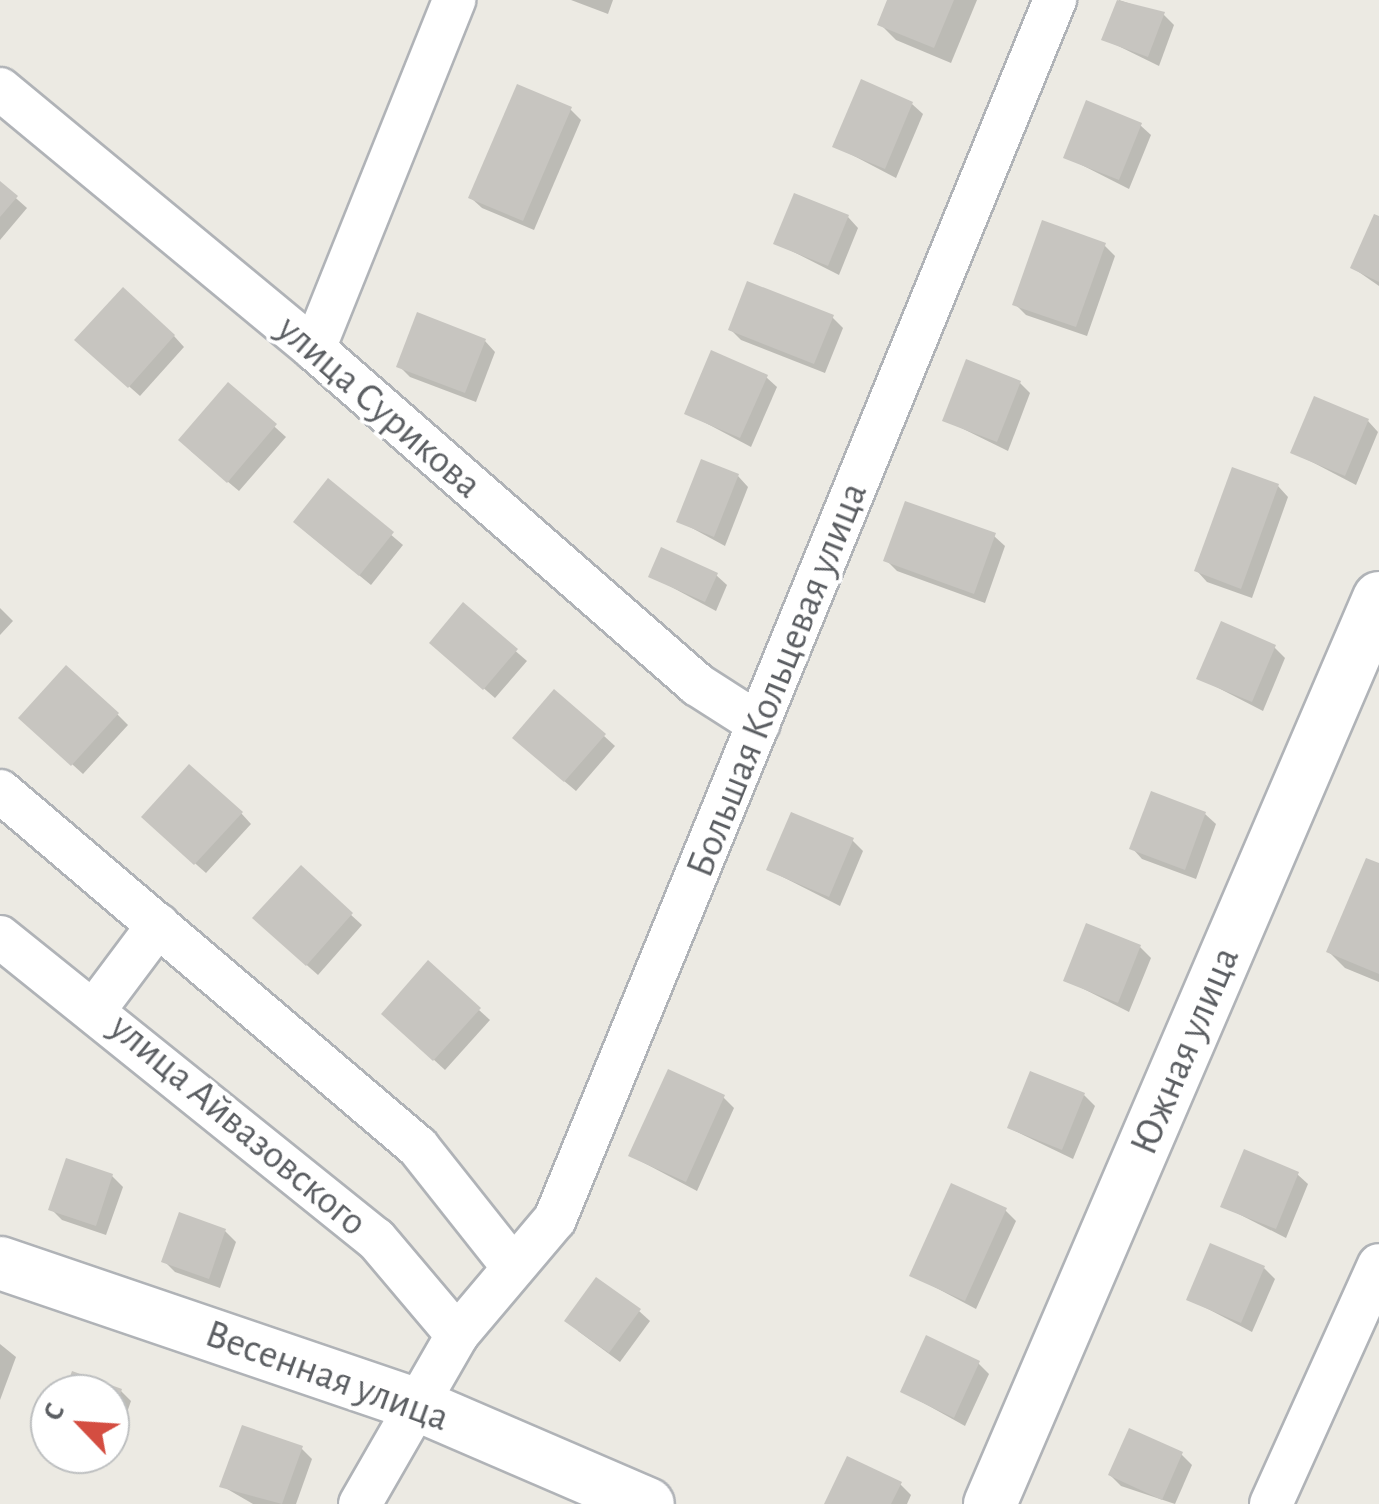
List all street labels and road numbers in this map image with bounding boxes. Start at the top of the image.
street label: улица Сурикова [267,305,491,509]
street label: Большая Кольцевая улица [676,476,878,884]
street label: Южная улица [1120,940,1250,1162]
street label: улица Айвазовского [100,1003,376,1247]
street label: Весенная улица [199,1310,455,1442]

